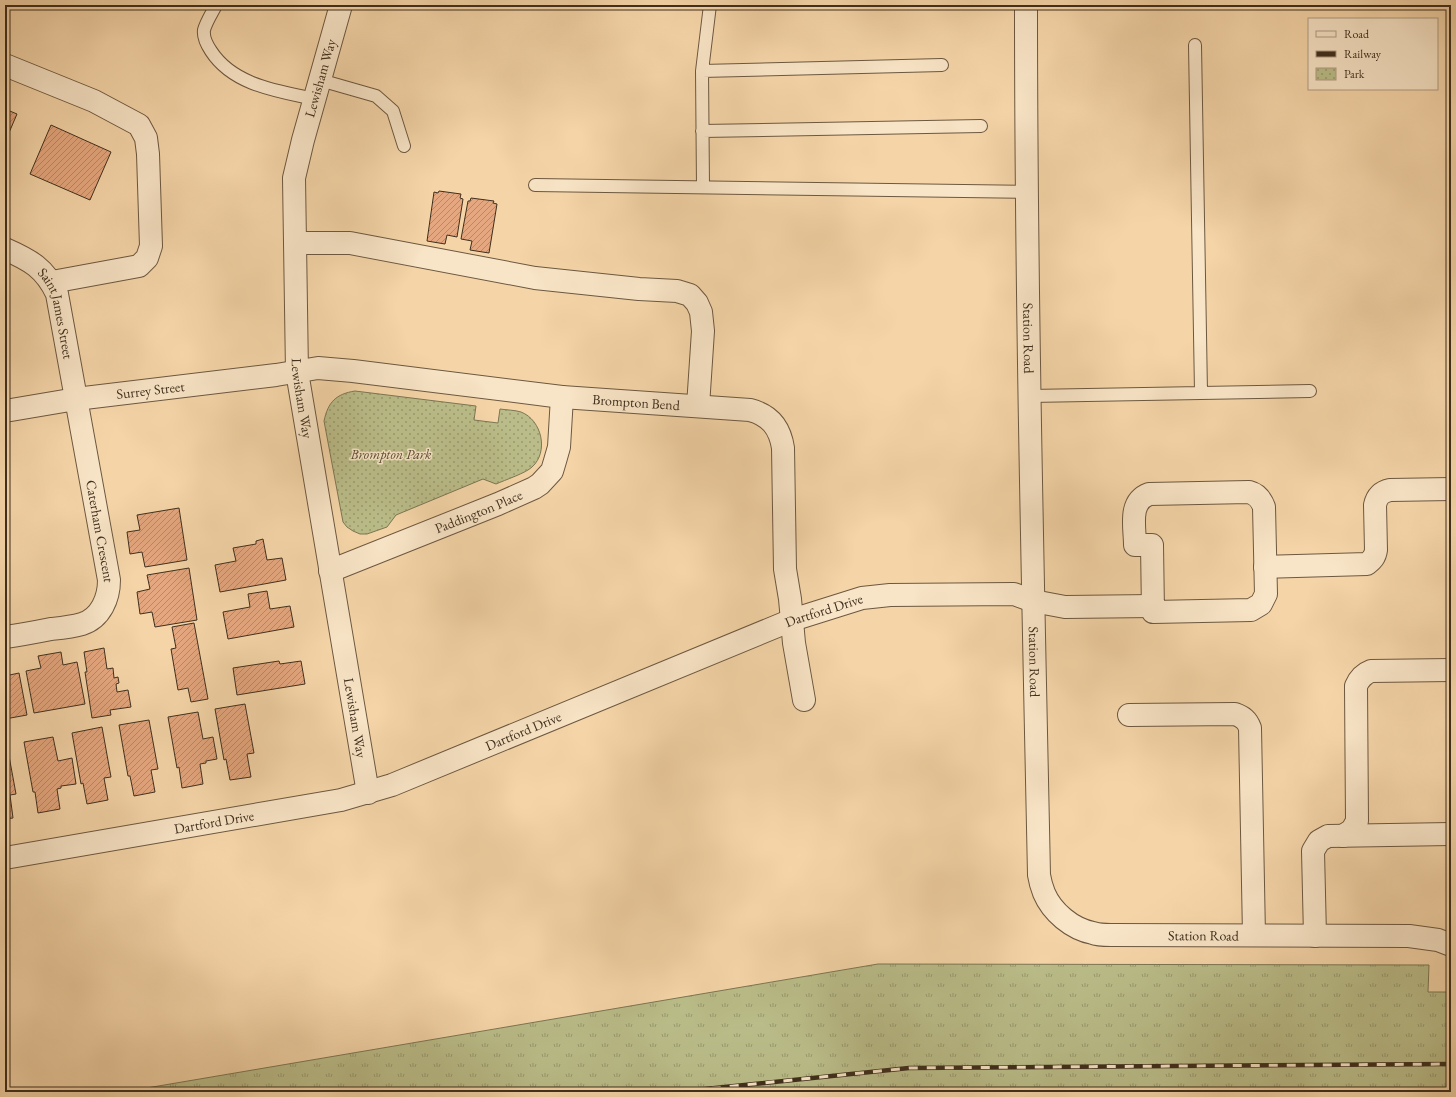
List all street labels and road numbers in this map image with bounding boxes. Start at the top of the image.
street label: Lewisham Way [300,36,340,119]
street label: Saint James Street [34,264,78,361]
street label: Station Road [1019,302,1038,374]
street label: Lewisham Way [288,358,317,440]
street label: Surrey Street [115,377,186,403]
street label: Brompton Bend [592,390,681,414]
street label: Caterham Crescent [82,479,118,583]
street label: Paddington Place [432,485,526,537]
street label: Dartford Drive [782,589,865,631]
street label: Station Road [1025,626,1044,698]
street label: Lewisham Way [340,676,371,760]
street label: Dartford Drive [482,707,564,755]
street label: Dartford Drive [173,806,256,838]
street label: Station Road [1168,926,1240,944]

